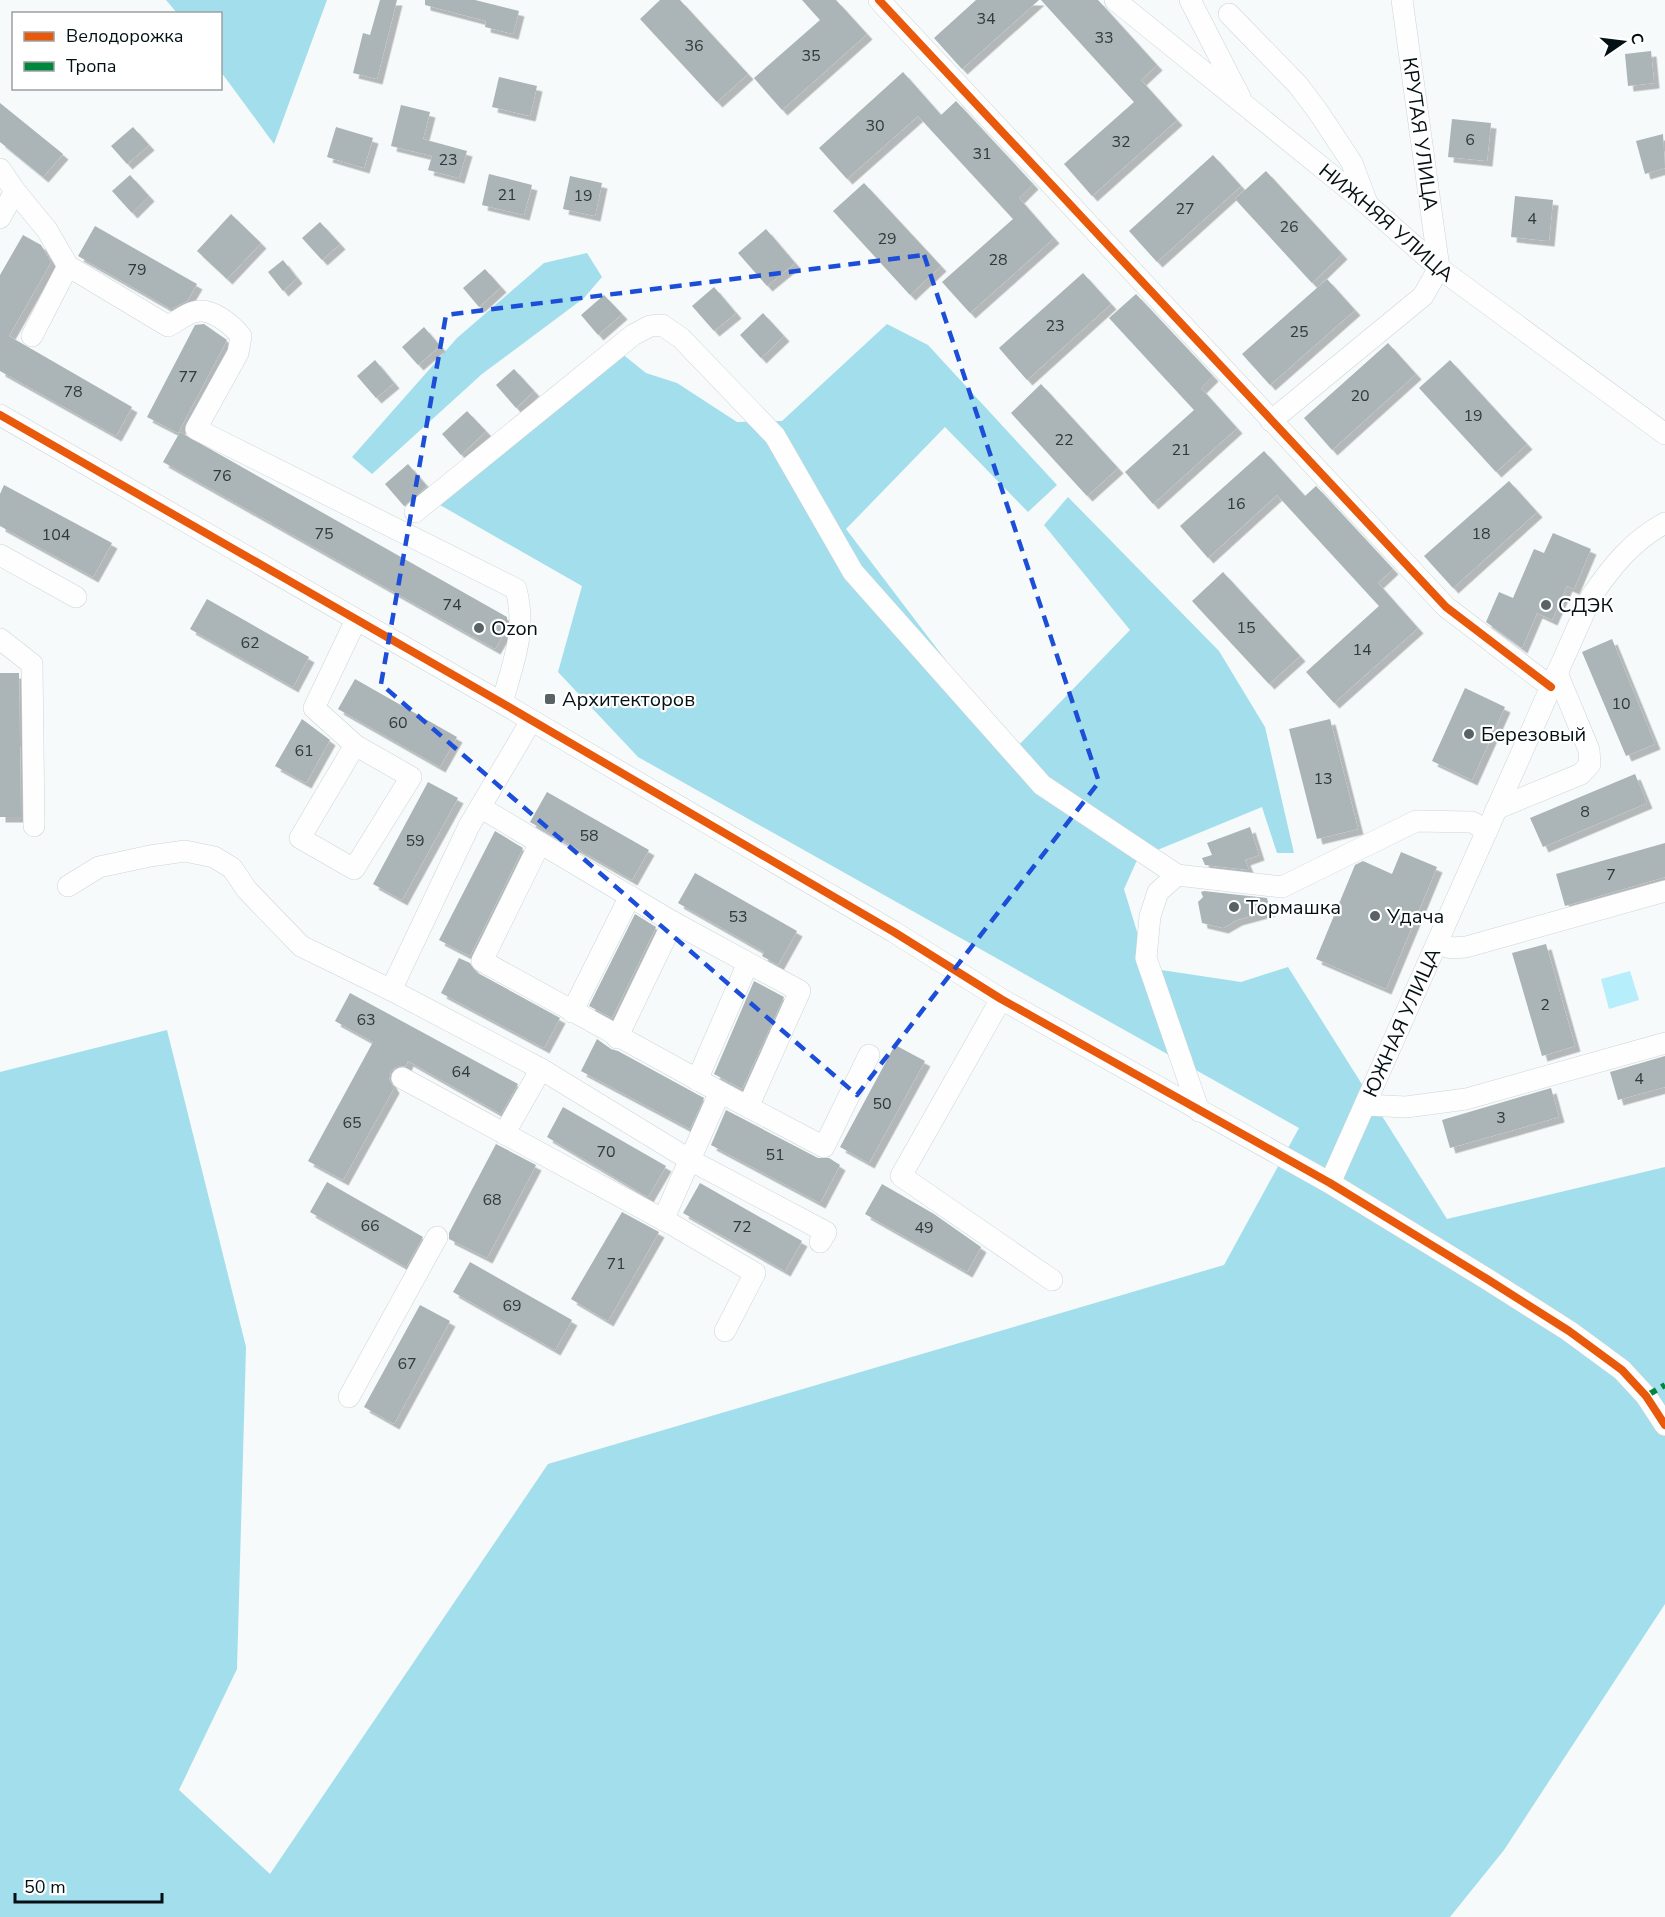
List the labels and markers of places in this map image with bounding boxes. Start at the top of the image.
place label: СДЭК [1558,592,1613,619]
marker: СДЭК [1539,598,1553,612]
place label: Ozon [491,615,538,642]
marker: Ozon [472,621,486,635]
place label: Архитекторов [562,686,695,713]
marker: Архитекторов [543,692,557,706]
place label: Березовый [1481,721,1586,748]
marker: Березовый [1462,727,1476,741]
place label: Тормашка [1246,894,1341,921]
marker: Тормашка [1227,900,1241,914]
place label: Удача [1386,903,1444,930]
marker: Удача [1368,909,1382,923]

